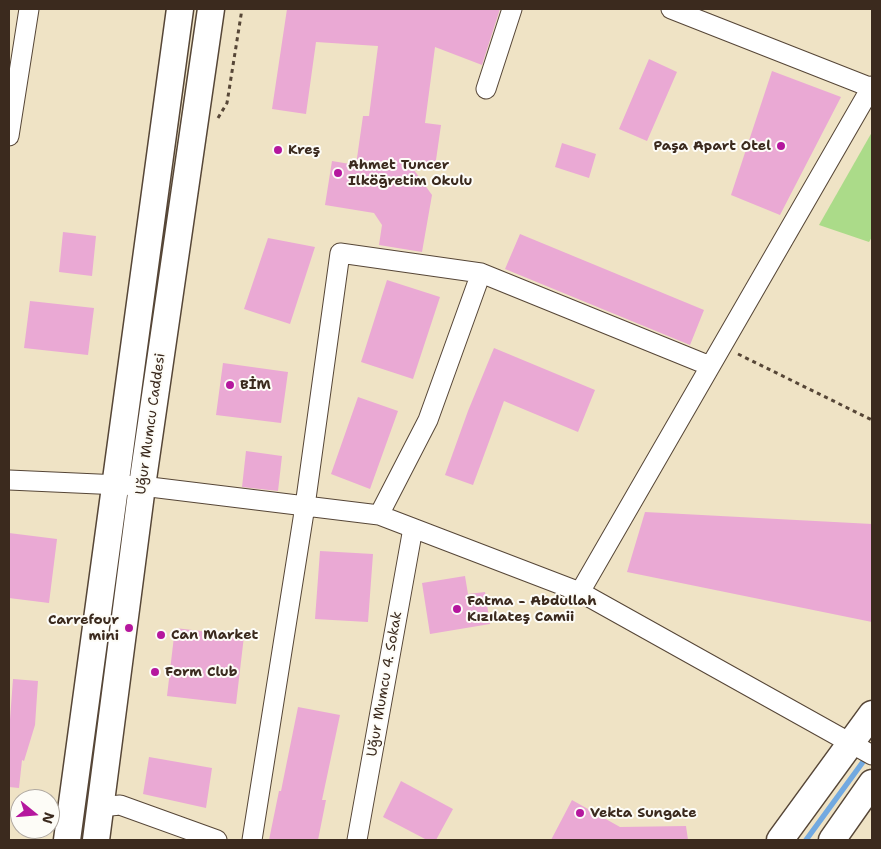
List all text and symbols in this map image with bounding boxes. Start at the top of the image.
place label: Paşa Apart Otel [654,138,771,154]
marker: Paşa Apart Otel [775,140,787,152]
place label: Kreş [288,142,320,158]
marker: Kreş [272,144,284,156]
place label: Ahmet Tuncer Ilköğretim Okulu [348,157,473,190]
marker: Ahmet Tuncer Ilköğretim Okulu [332,167,344,179]
street label: Uğur Mumcu Caddesi [133,352,169,496]
place label: BİM [240,377,271,393]
marker: BİM [224,379,236,391]
place label: Fatma - Abdullah Kızılateş Camii [467,593,597,626]
marker: Fatma - Abdullah Kızılateş Camii [451,603,463,615]
street label: Uğur Mumcu 4. Sokak [364,610,406,758]
place label: Carrefour mini [48,612,119,644]
marker: Carrefour mini [123,622,135,634]
place label: Can Market [171,627,258,643]
marker: Can Market [155,629,167,641]
place label: Form Club [165,664,237,680]
marker: Form Club [149,666,161,678]
north arrow [10,789,60,839]
place label: Vekta Sungate [590,805,697,821]
marker: Vekta Sungate [574,807,586,819]
text: N [38,810,59,826]

